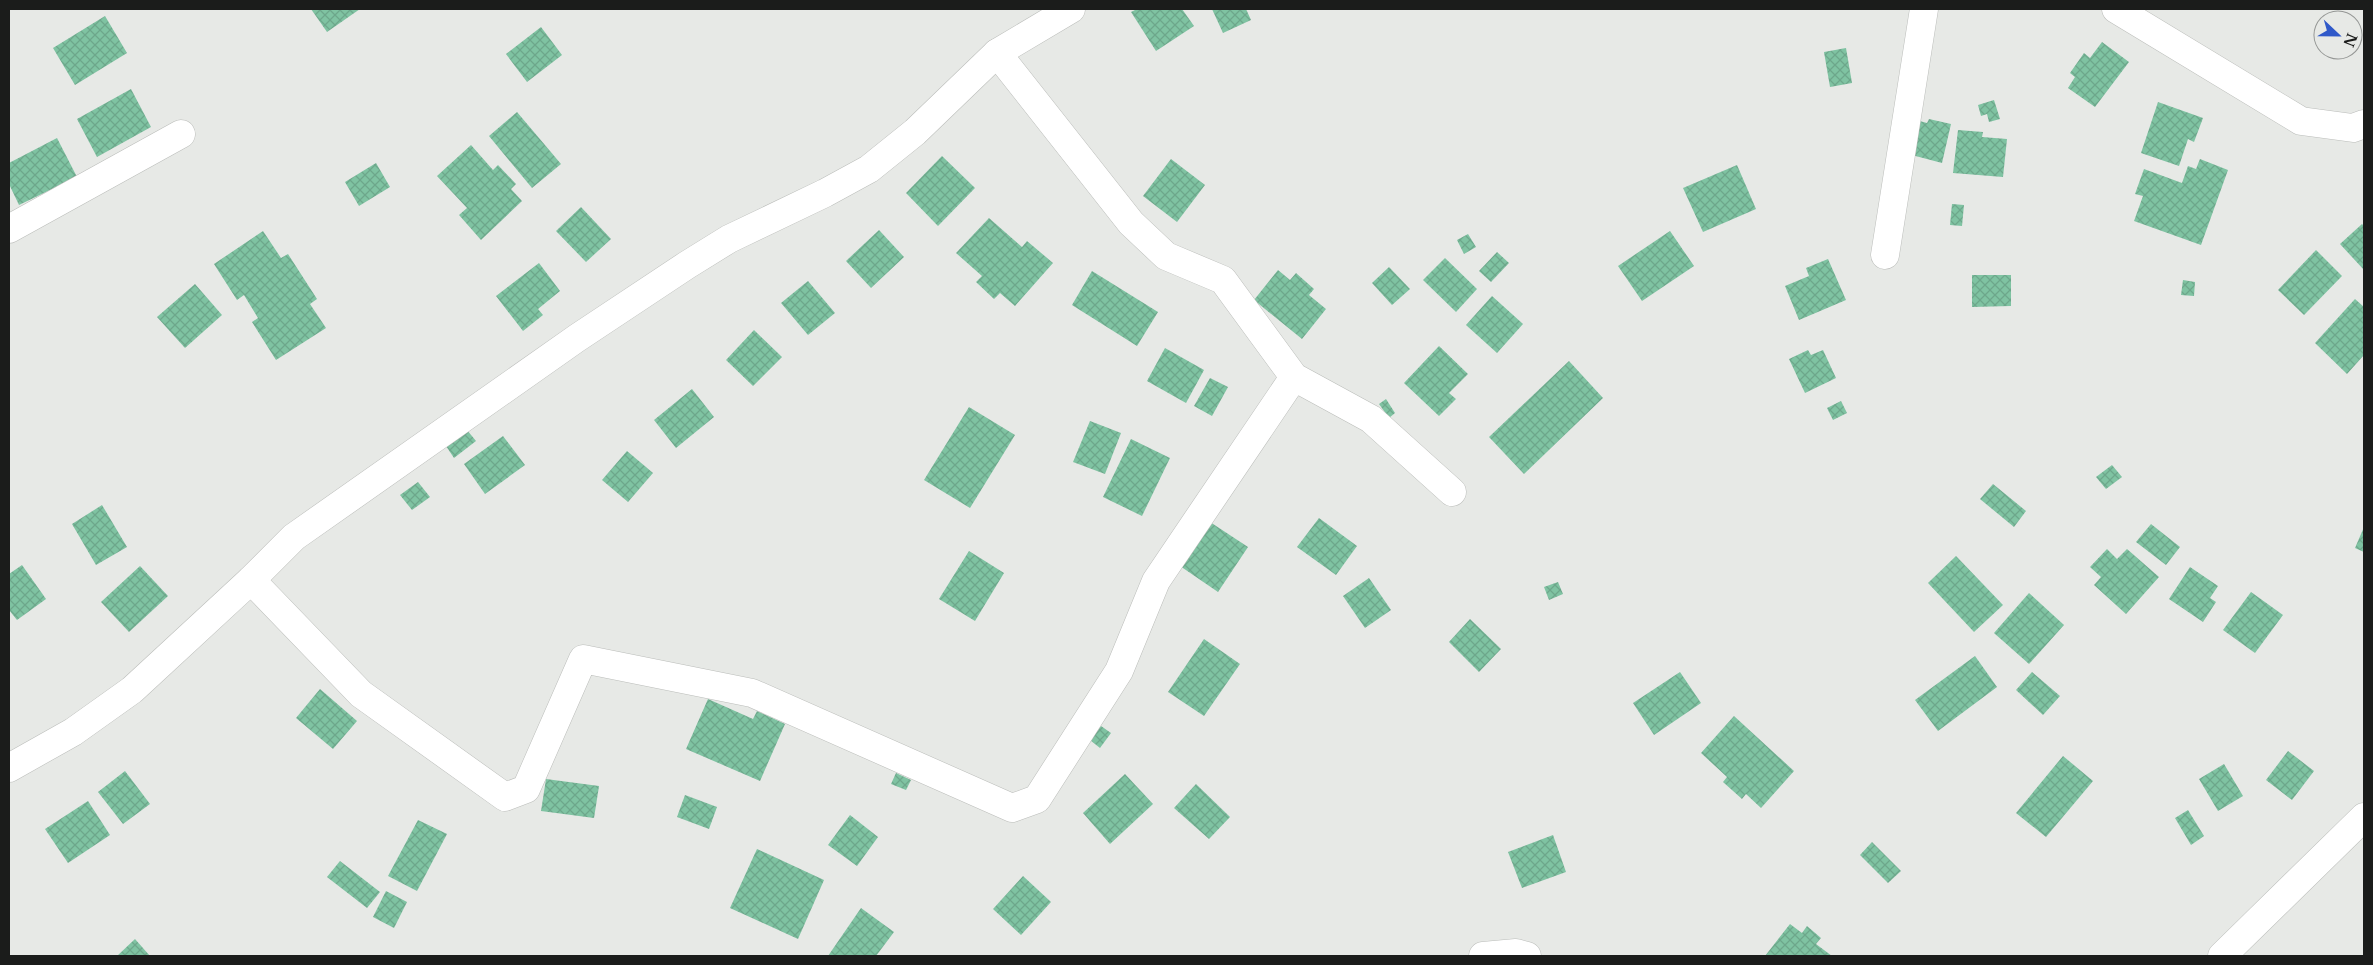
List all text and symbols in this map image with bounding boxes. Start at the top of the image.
north arrow [2313,10,2363,60]
text: N [2339,30,2361,49]

